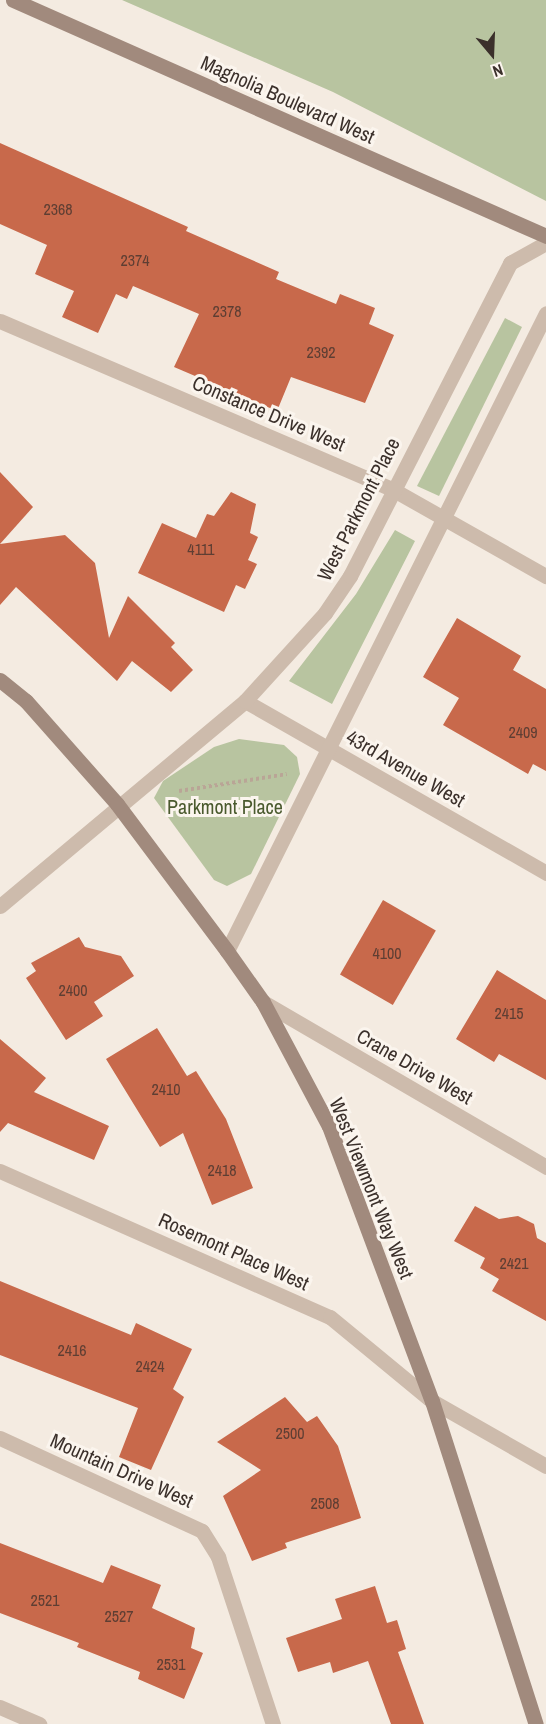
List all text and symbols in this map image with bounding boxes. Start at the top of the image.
north arrow [462,24,522,84]
street label: Magnolia Boulevard West [197,50,379,148]
text: N [490,59,506,83]
house number: 2368 [43,199,73,219]
house number: 2374 [120,250,150,270]
house number: 2378 [212,301,242,321]
house number: 2392 [306,342,336,362]
street label: Constance Drive West [189,370,349,456]
street label: West Parkmont Place [312,433,404,585]
house number: 4111 [187,539,215,559]
house number: 2409 [508,722,538,742]
street label: 43rd Avenue West [342,724,470,812]
park label: Parkmont Place [167,794,283,818]
house number: 4100 [372,943,402,963]
house number: 2400 [58,980,88,1000]
house number: 2415 [494,1003,524,1023]
street label: Crane Drive West [353,1023,477,1109]
house number: 2410 [151,1079,181,1099]
street label: West Viewmont Way West [325,1094,419,1282]
house number: 2418 [207,1160,237,1180]
street label: Rosemont Place West [155,1207,313,1295]
house number: 2421 [499,1253,529,1273]
house number: 2416 [57,1340,87,1360]
house number: 2424 [135,1356,165,1376]
house number: 2500 [275,1423,305,1443]
street label: Mountain Drive West [47,1428,197,1512]
house number: 2508 [310,1493,340,1513]
house number: 2521 [30,1590,60,1610]
house number: 2527 [104,1606,134,1626]
house number: 2531 [156,1654,186,1674]

